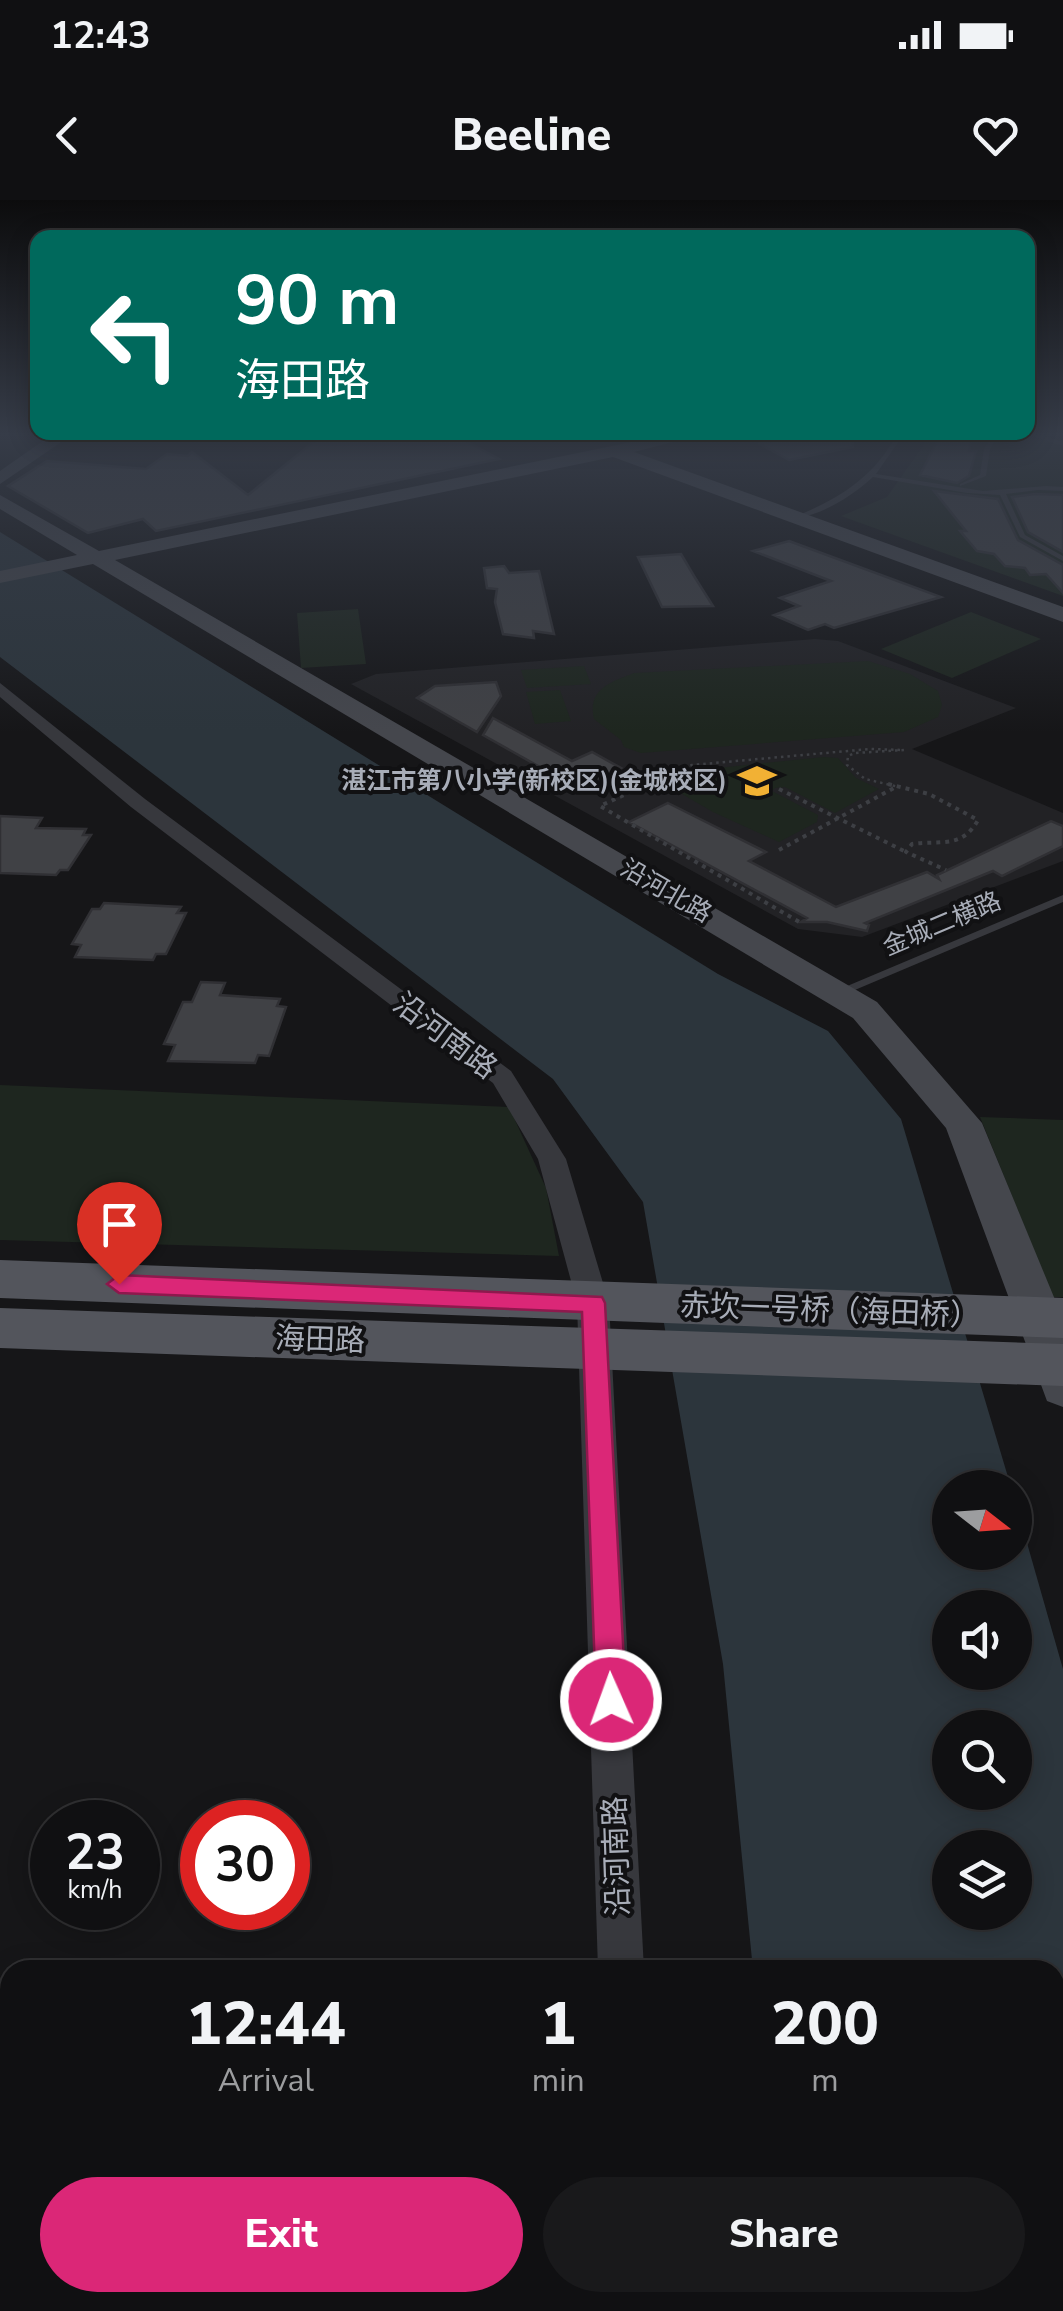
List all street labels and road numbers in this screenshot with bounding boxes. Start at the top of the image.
street label: 沿河北路 [614,851,718,931]
street label: 金城二横路 [878,884,1006,964]
street label: 沿河南路 [385,984,505,1088]
street label: 赤坎一号桥（海田桥） [679,1285,981,1337]
street label: 海田路 [274,1318,366,1362]
street label: 沿河南路 [594,1795,640,1917]

